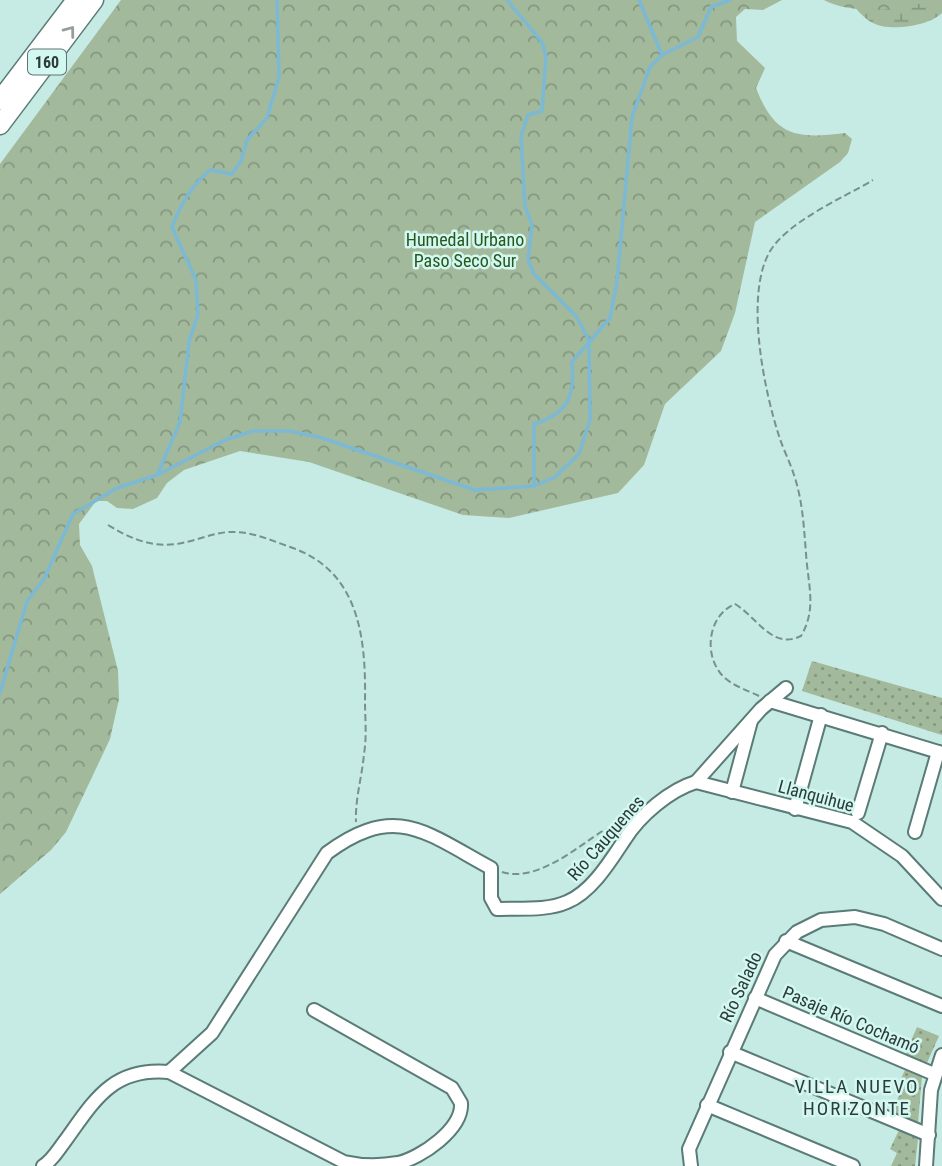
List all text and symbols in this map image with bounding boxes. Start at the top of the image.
one-way arrow [62,26,75,39]
road number: 160 [28,50,66,74]
park label: Humedal Urbano Paso Seco Sur [406,229,524,271]
street label: Llanquihue [776,775,856,816]
street label: Río Cauquenes [563,791,648,885]
street label: Río Salado [715,948,766,1026]
street label: Pasaje Río Cochamó [780,981,923,1058]
district label: VILLA NUEVO HORIZONTE [795,1075,919,1120]

